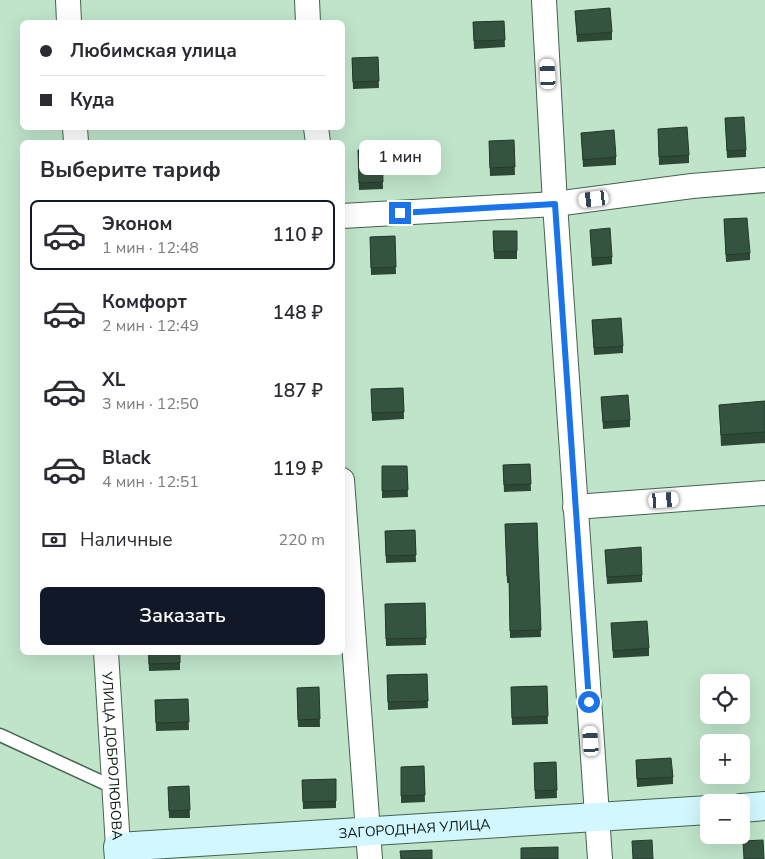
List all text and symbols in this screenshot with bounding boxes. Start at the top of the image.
text: Любимская улица [70,38,237,64]
car [539,59,556,89]
text: Куда [70,87,115,113]
callout: 1 мин [359,140,441,176]
text: 1 мин [378,146,422,168]
text: Выберите тариф [40,155,221,185]
car [578,190,609,208]
route end [389,202,411,224]
text: Эконом [102,211,173,237]
icon: car [42,213,87,258]
text: 110 ₽ [272,222,323,248]
text: 1 мин · 12:48 [102,237,199,259]
text: Комфорт [102,289,187,315]
icon: car [42,291,87,336]
text: 148 ₽ [272,300,323,326]
text: 2 мин · 12:49 [102,315,199,337]
text: XL [102,367,125,393]
icon: car [42,369,87,414]
text: 187 ₽ [272,378,323,404]
text: 3 мин · 12:50 [102,393,199,415]
text: Black [102,445,151,471]
icon: car [42,447,87,492]
text: 119 ₽ [272,456,323,482]
text: 4 мин · 12:51 [102,471,199,493]
car [648,491,679,509]
icon: cash [40,526,68,554]
text: Наличные [80,527,173,553]
text: 220 m [278,529,325,551]
button: Заказать [40,587,325,645]
street label: УЛИЦА ДОБРОЛЮБОВА [98,670,127,841]
map controls [700,674,750,844]
button: locate [700,674,750,724]
route start [578,691,600,713]
car [582,726,599,756]
button: + [700,734,750,784]
button: − [700,794,750,844]
street label: ЗАГОРОДНАЯ УЛИЦА [338,814,491,843]

